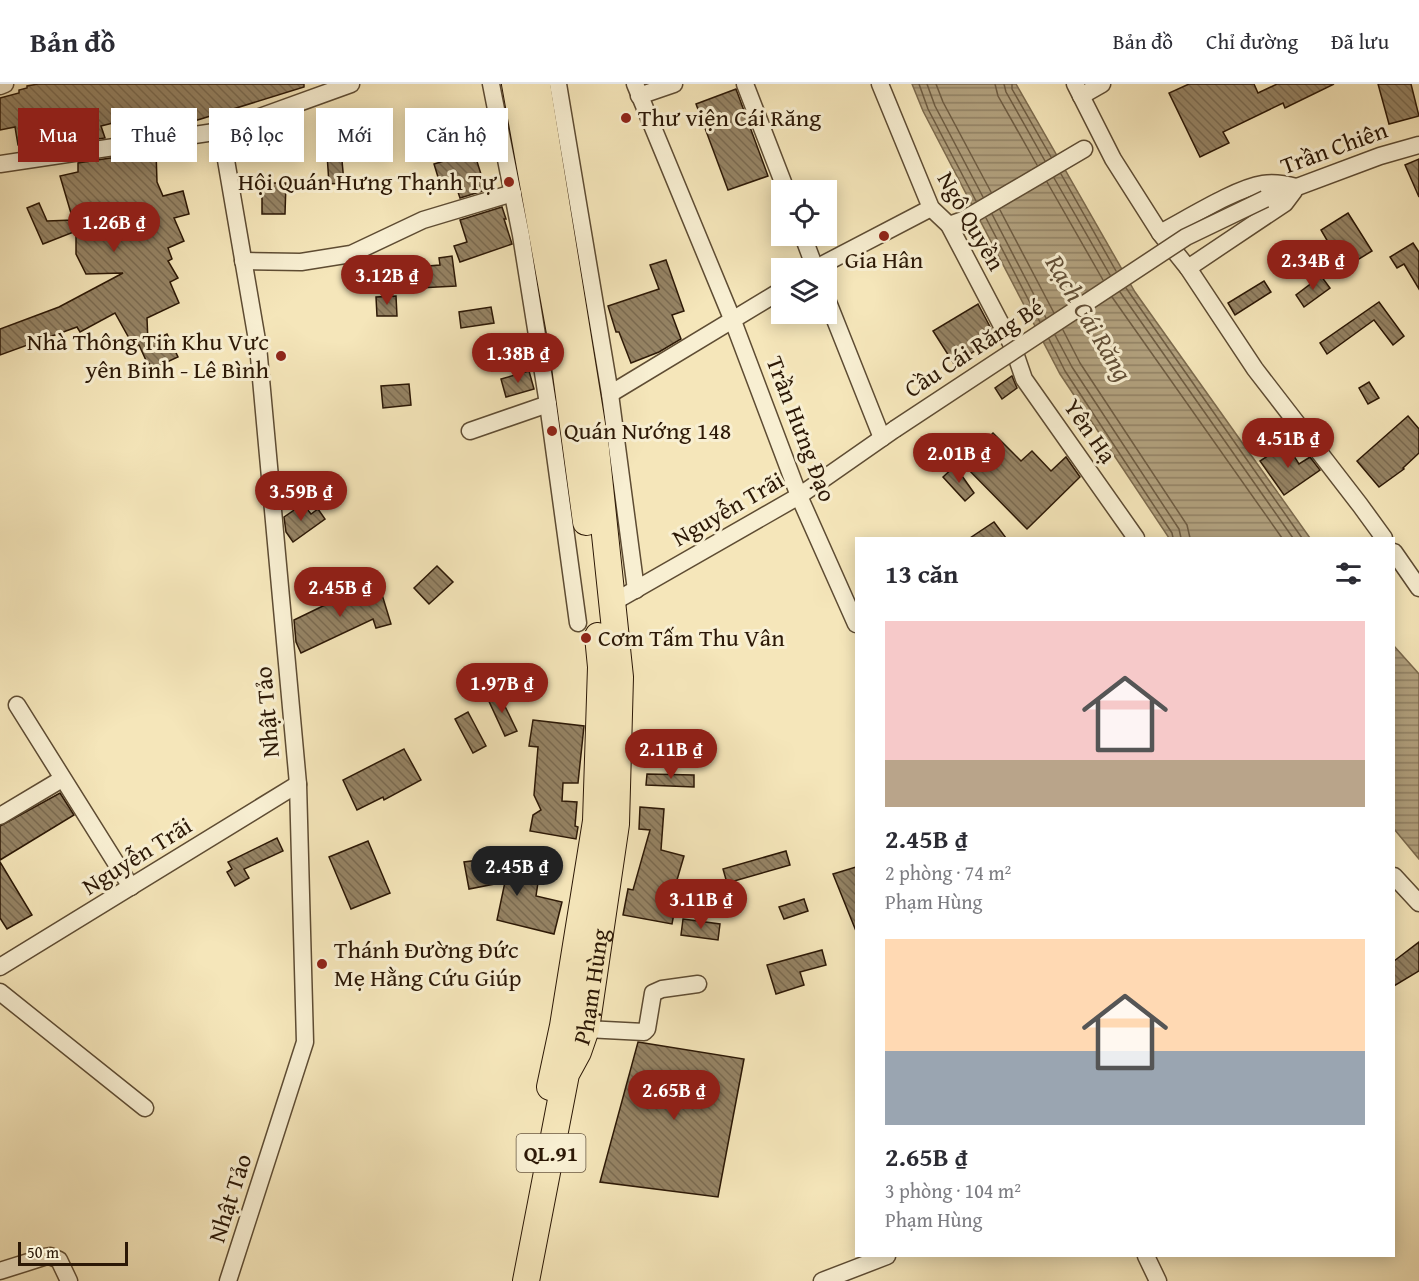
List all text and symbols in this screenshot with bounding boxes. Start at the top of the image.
text: Bản đồ [30,21,115,62]
text: Bản đồ [1113,26,1173,57]
text: Chỉ đường [1206,26,1298,57]
text: Đã lưu [1331,26,1389,57]
place label: Thư viện Cái Răng [638,100,821,135]
chip: Mua [18,108,99,162]
chip: Thuê [111,108,197,162]
chip: Bộ lọc [209,108,304,162]
chip: Mới [316,108,393,162]
chip: Căn hộ [405,108,508,162]
marker: Thư viện Cái Răng [619,111,633,125]
street label: Trần Chiên [1275,112,1393,183]
place label: Hội Quán Hưng Thạnh Tự [238,164,498,199]
street label: Ngô Quyền [929,165,1014,277]
marker: Hội Quán Hưng Thạnh Tự [502,175,516,189]
map controls [771,180,837,324]
button: locate [771,180,837,246]
pin: 1.26B ₫ [59,202,169,253]
text: 1.26B ₫ [82,207,146,236]
marker: Gia Hân [877,229,891,243]
pin: 2.34B ₫ [1258,240,1368,291]
place label: Gia Hân [845,242,924,277]
text: 2.34B ₫ [1281,245,1345,274]
water label: Rạch Cái Răng [1036,246,1143,389]
pin: 3.12B ₫ [332,255,442,306]
button: layers [771,258,837,324]
text: 3.12B ₫ [355,260,419,289]
street label: Cầu Cái Răng Bé [897,289,1050,406]
place label: Nhà Thông Tin Khu Vực yên Binh - Lê Bình [27,324,270,387]
pin: 1.38B ₫ [463,333,573,384]
text: 1.38B ₫ [486,338,550,367]
marker: Nhà Thông Tin Khu Vực yên Binh - Lê Bình [274,349,288,363]
street label: Trần Hưng Đạo [758,351,845,507]
street label: Yên Hạ [1056,391,1126,471]
place label: Quán Nướng 148 [564,413,731,448]
pin: 4.51B ₫ [1233,418,1343,469]
text: 4.51B ₫ [1256,423,1320,452]
marker: Quán Nướng 148 [545,424,559,438]
pin: 2.01B ₫ [904,433,1014,484]
text: 2.01B ₫ [927,438,991,467]
street label: Nguyễn Trãi [665,462,790,555]
pin: 3.59B ₫ [246,471,356,522]
text: 3.59B ₫ [269,476,333,505]
text: 13 căn [885,554,958,593]
icon: filters [1332,557,1365,590]
pin: 2.45B ₫ [285,567,395,618]
text: 2.45B ₫ [308,572,372,601]
place label: Cơm Tấm Thu Vân [598,620,785,655]
marker: Cơm Tấm Thu Vân [579,631,593,645]
icon: home [1071,660,1179,768]
pin: 1.97B ₫ [447,663,557,714]
street label: Nhật Tảo [245,665,288,759]
text: 1.97B ₫ [470,668,534,697]
pin: 2.11B ₫ [616,729,726,780]
text: 2.11B ₫ [639,734,703,763]
street label: Nguyễn Trãi [75,808,199,903]
text: 2.45B ₫ [885,819,968,858]
pin: 2.45B ₫ [462,846,572,897]
text: 2.45B ₫ [485,851,549,880]
text: 2 phòng · 74 m² [885,858,1011,887]
pin: 3.11B ₫ [646,879,756,930]
text: 3.11B ₫ [669,884,733,913]
text: Phạm Hùng [885,887,982,916]
street label: Phạm Hùng [564,926,617,1049]
place label: Thánh Đường Đức Mẹ Hằng Cứu Giúp [334,932,522,995]
marker: Thánh Đường Đức Mẹ Hằng Cứu Giúp [315,957,329,971]
icon: home [1071,978,1179,1086]
pin: 2.65B ₫ [619,1070,729,1121]
text: 2.65B ₫ [642,1075,706,1104]
road number: QL.91 [516,1134,586,1172]
text: 2.65B ₫ [885,1137,968,1176]
street label: Nhật Tảo [199,1149,260,1247]
text: 3 phòng · 104 m² [885,1176,1021,1205]
text: Phạm Hùng [885,1205,982,1234]
scale bar [18,1239,128,1266]
text: 50 m [27,1240,59,1264]

